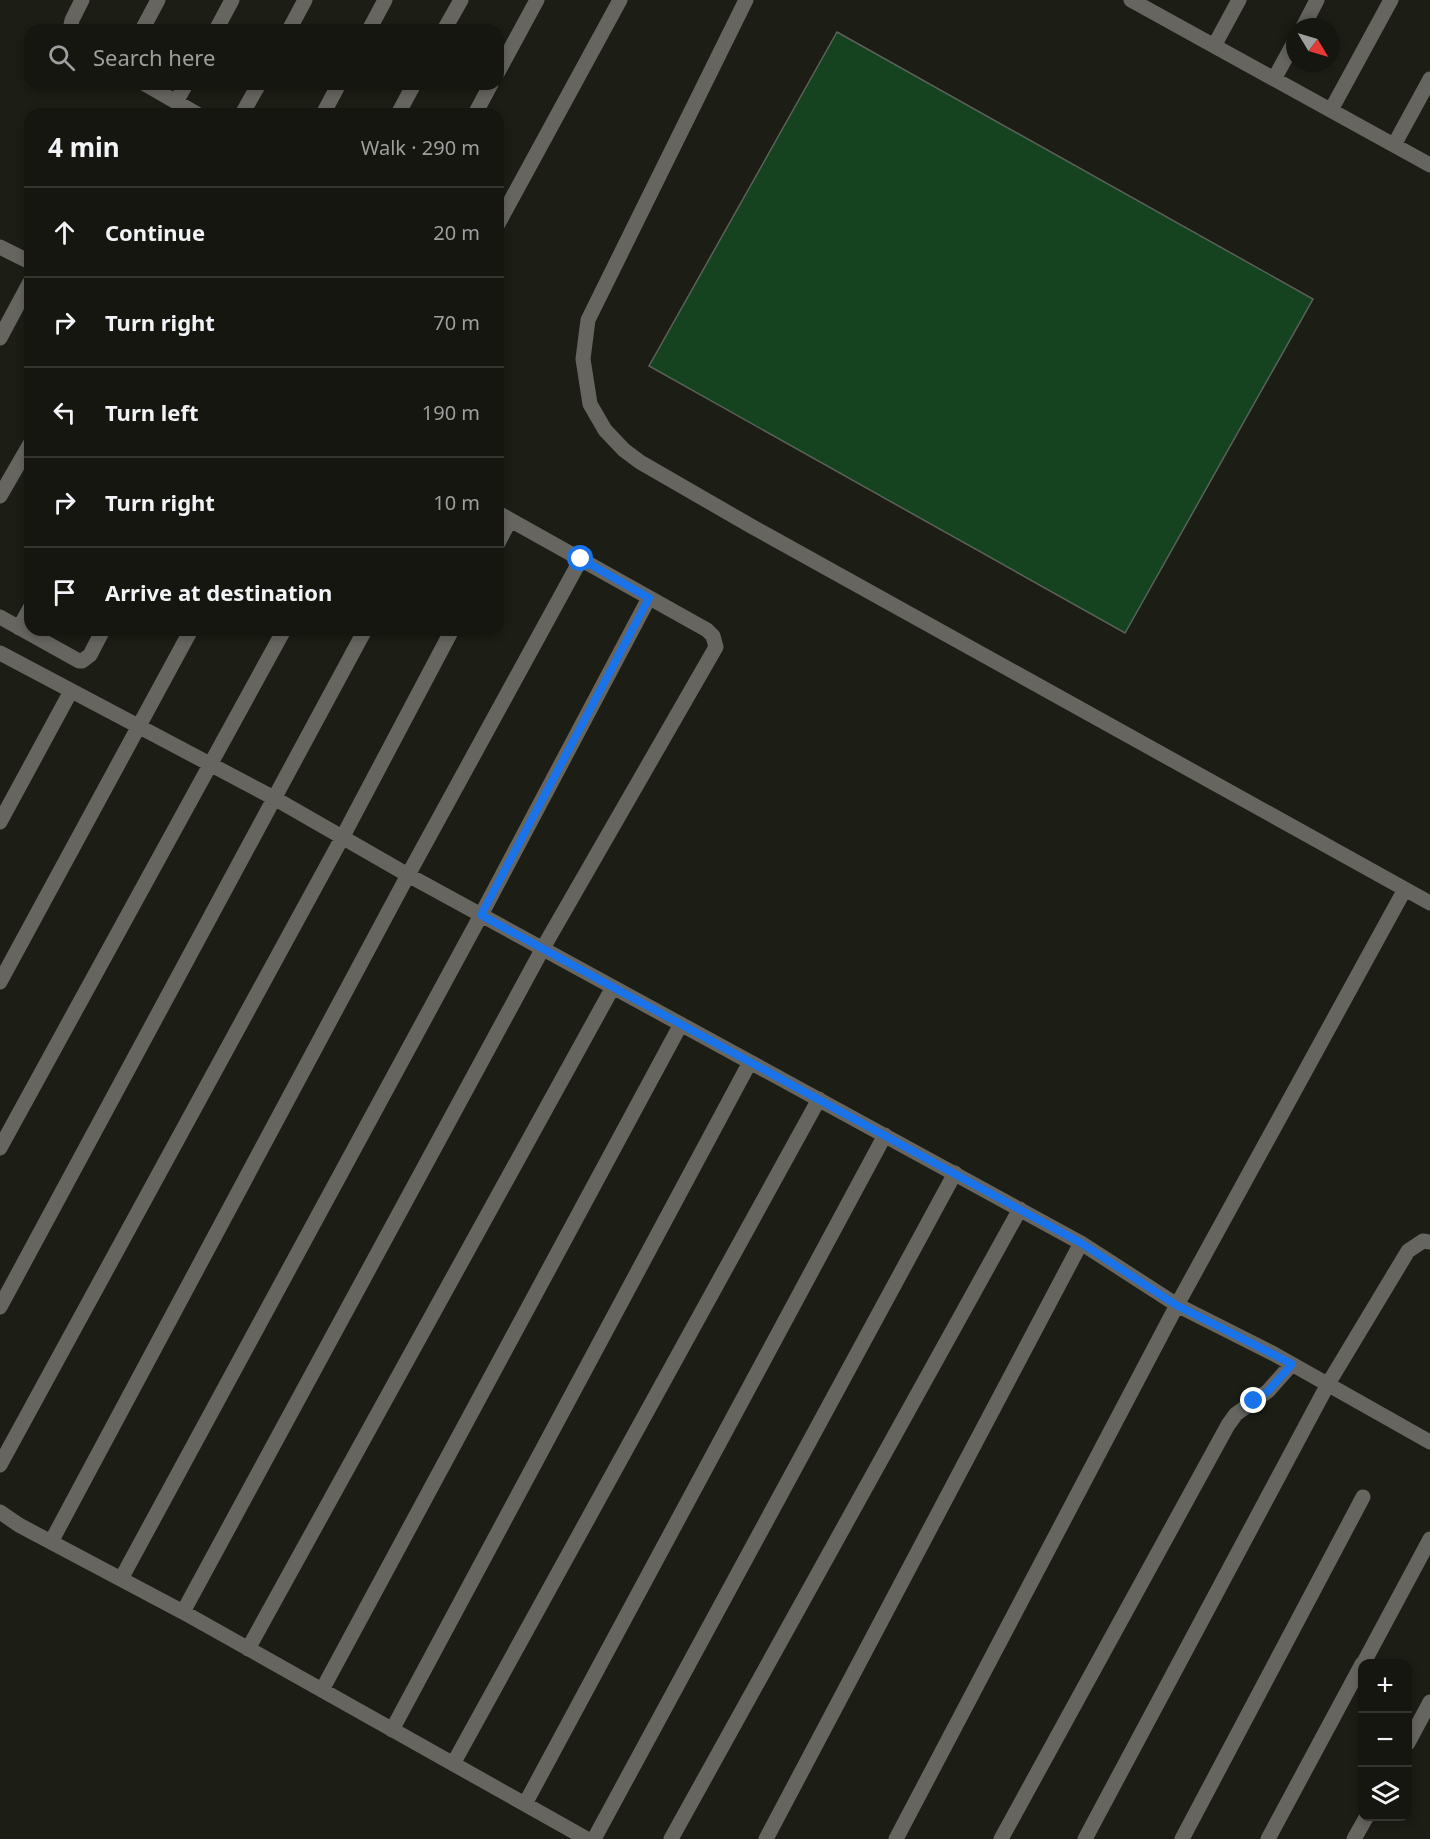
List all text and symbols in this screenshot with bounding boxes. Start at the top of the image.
north arrow [1286,18,1340,72]
search box [24,24,504,90]
icon: search [45,41,78,74]
text: Search here [93,42,215,72]
text: 4 min [48,129,120,165]
text: Walk · 290 m [361,134,480,161]
icon: ahead [48,216,81,249]
text: Continue [105,217,205,247]
text: 20 m [433,219,480,246]
icon: right [48,306,81,339]
text: Turn right [105,307,215,337]
text: 70 m [433,309,480,336]
icon: left [48,396,81,429]
text: Turn left [105,397,199,427]
text: 190 m [422,399,480,426]
icon: right [48,486,81,519]
text: Turn right [105,487,215,517]
text: 10 m [433,489,480,516]
route start [567,545,593,571]
icon: arrive [48,576,81,609]
text: Arrive at destination [105,577,332,607]
route end [1240,1387,1266,1413]
map controls [1358,1659,1412,1821]
button: + [1358,1659,1412,1713]
button: − [1358,1713,1412,1767]
button: layers [1358,1767,1412,1821]

